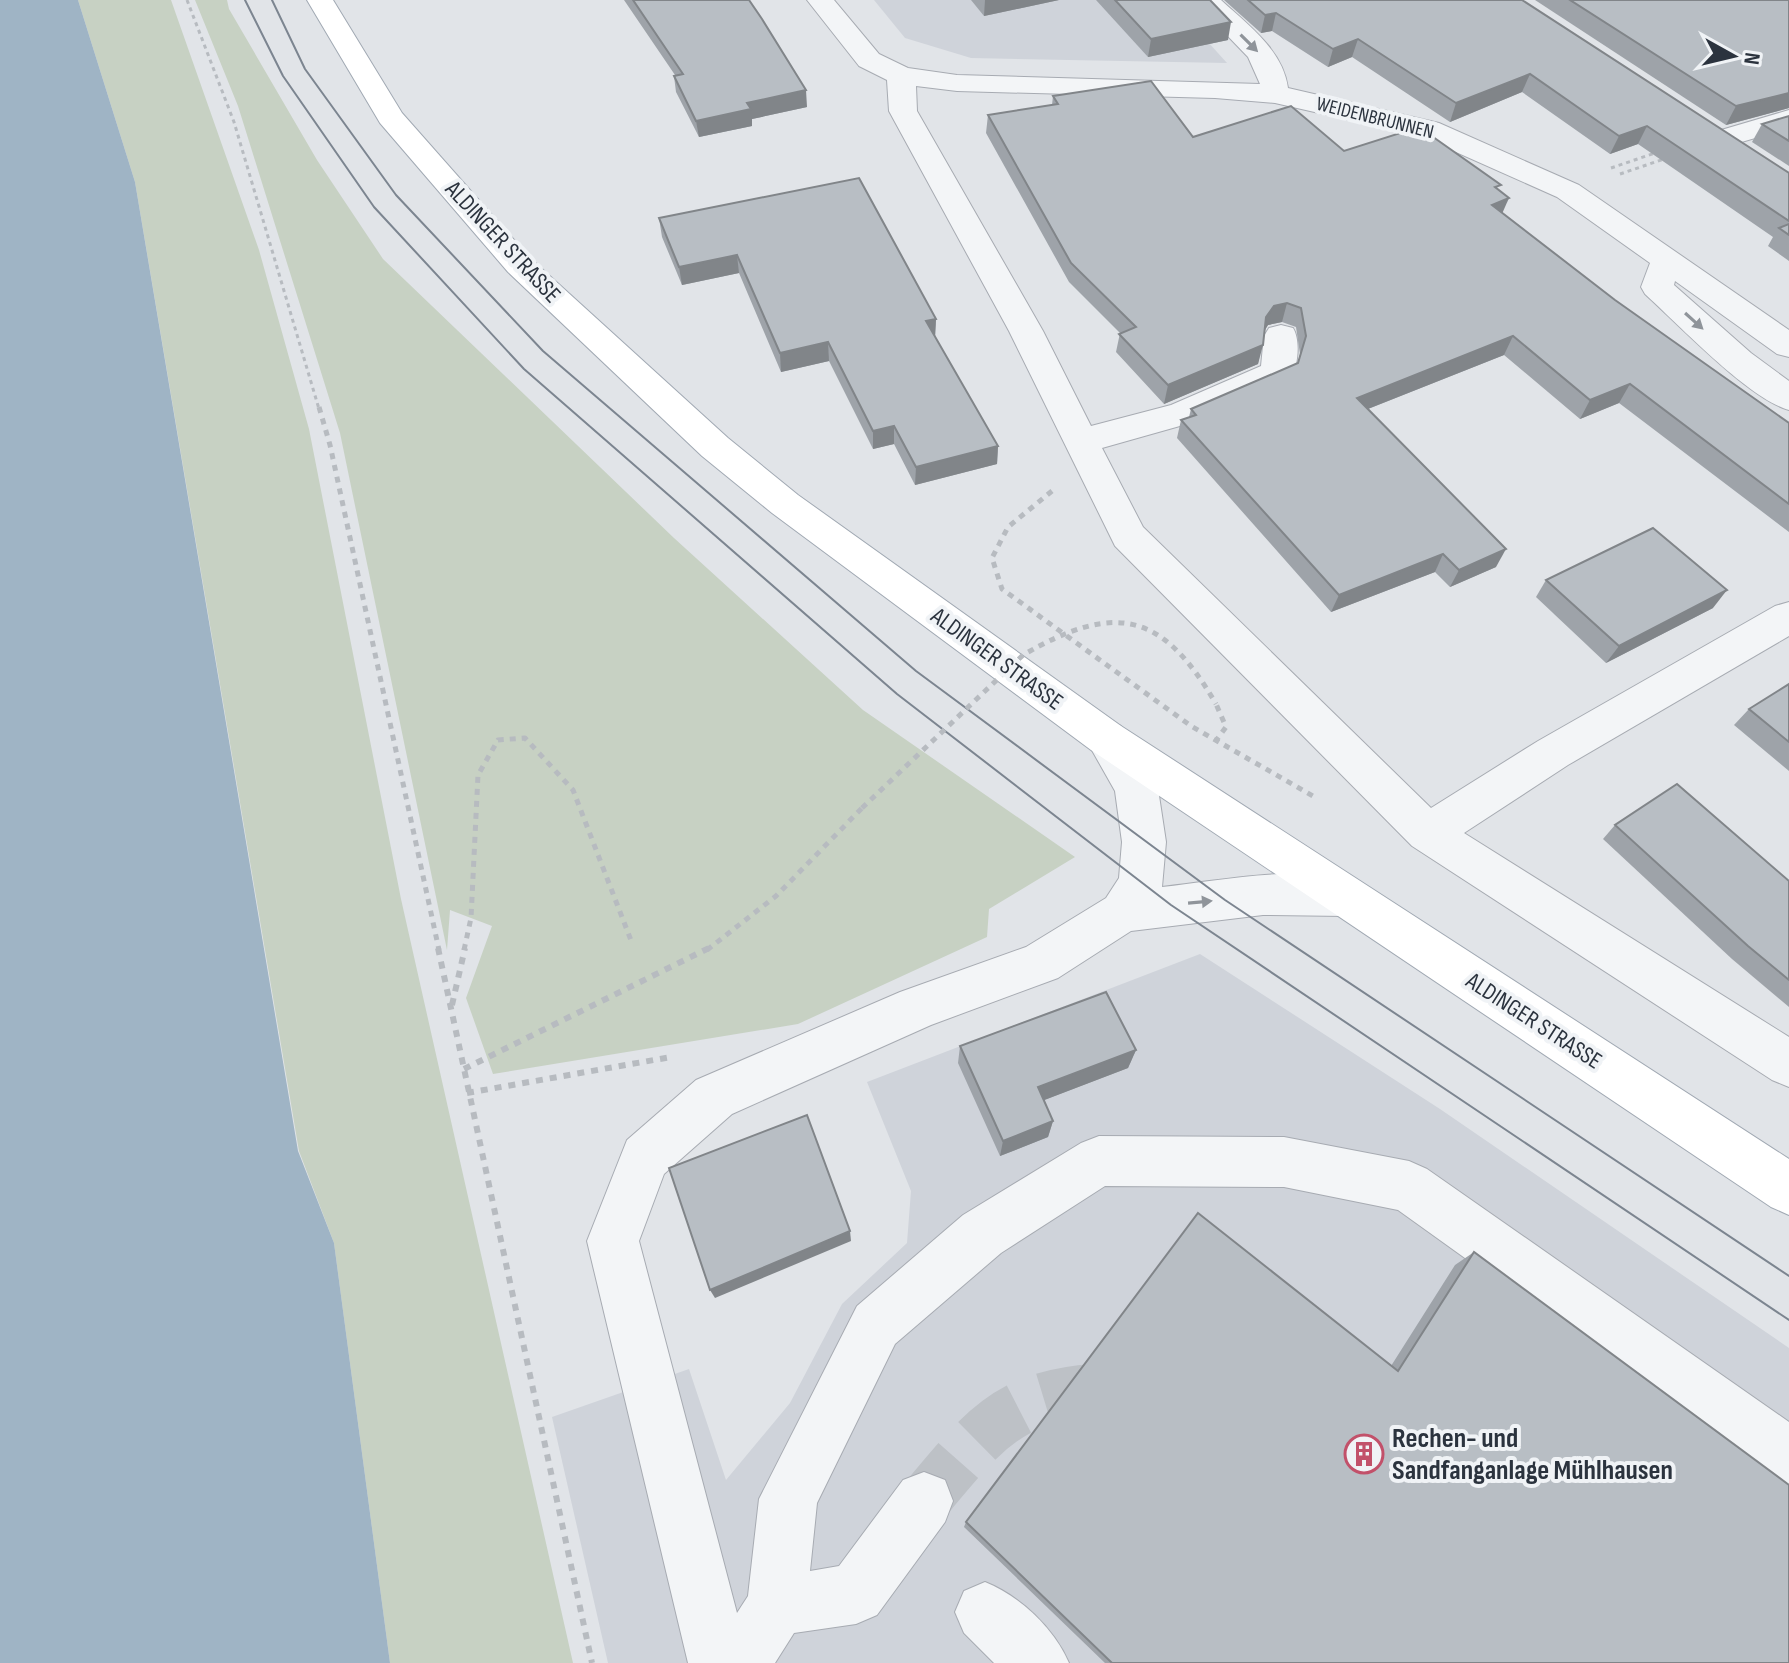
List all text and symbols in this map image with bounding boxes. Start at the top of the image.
north arrow [1693,16,1773,96]
one-way arrow [1239,33,1258,52]
text: N [1737,51,1766,66]
street label: WEIDENBRUNNEN [1314,92,1436,144]
street label: ALDINGER STRASSE [439,174,567,309]
one-way arrow [1684,312,1704,329]
street label: ALDINGER STRASSE [925,601,1069,717]
one-way arrow [1188,895,1213,908]
street label: ALDINGER STRASSE [1460,966,1607,1076]
place label: Rechen- und Sandfanganlage Mühlhausen [1392,1422,1673,1487]
building icon: Rechen- und Sandfanganlage Mühlhausen [1343,1433,1385,1475]

